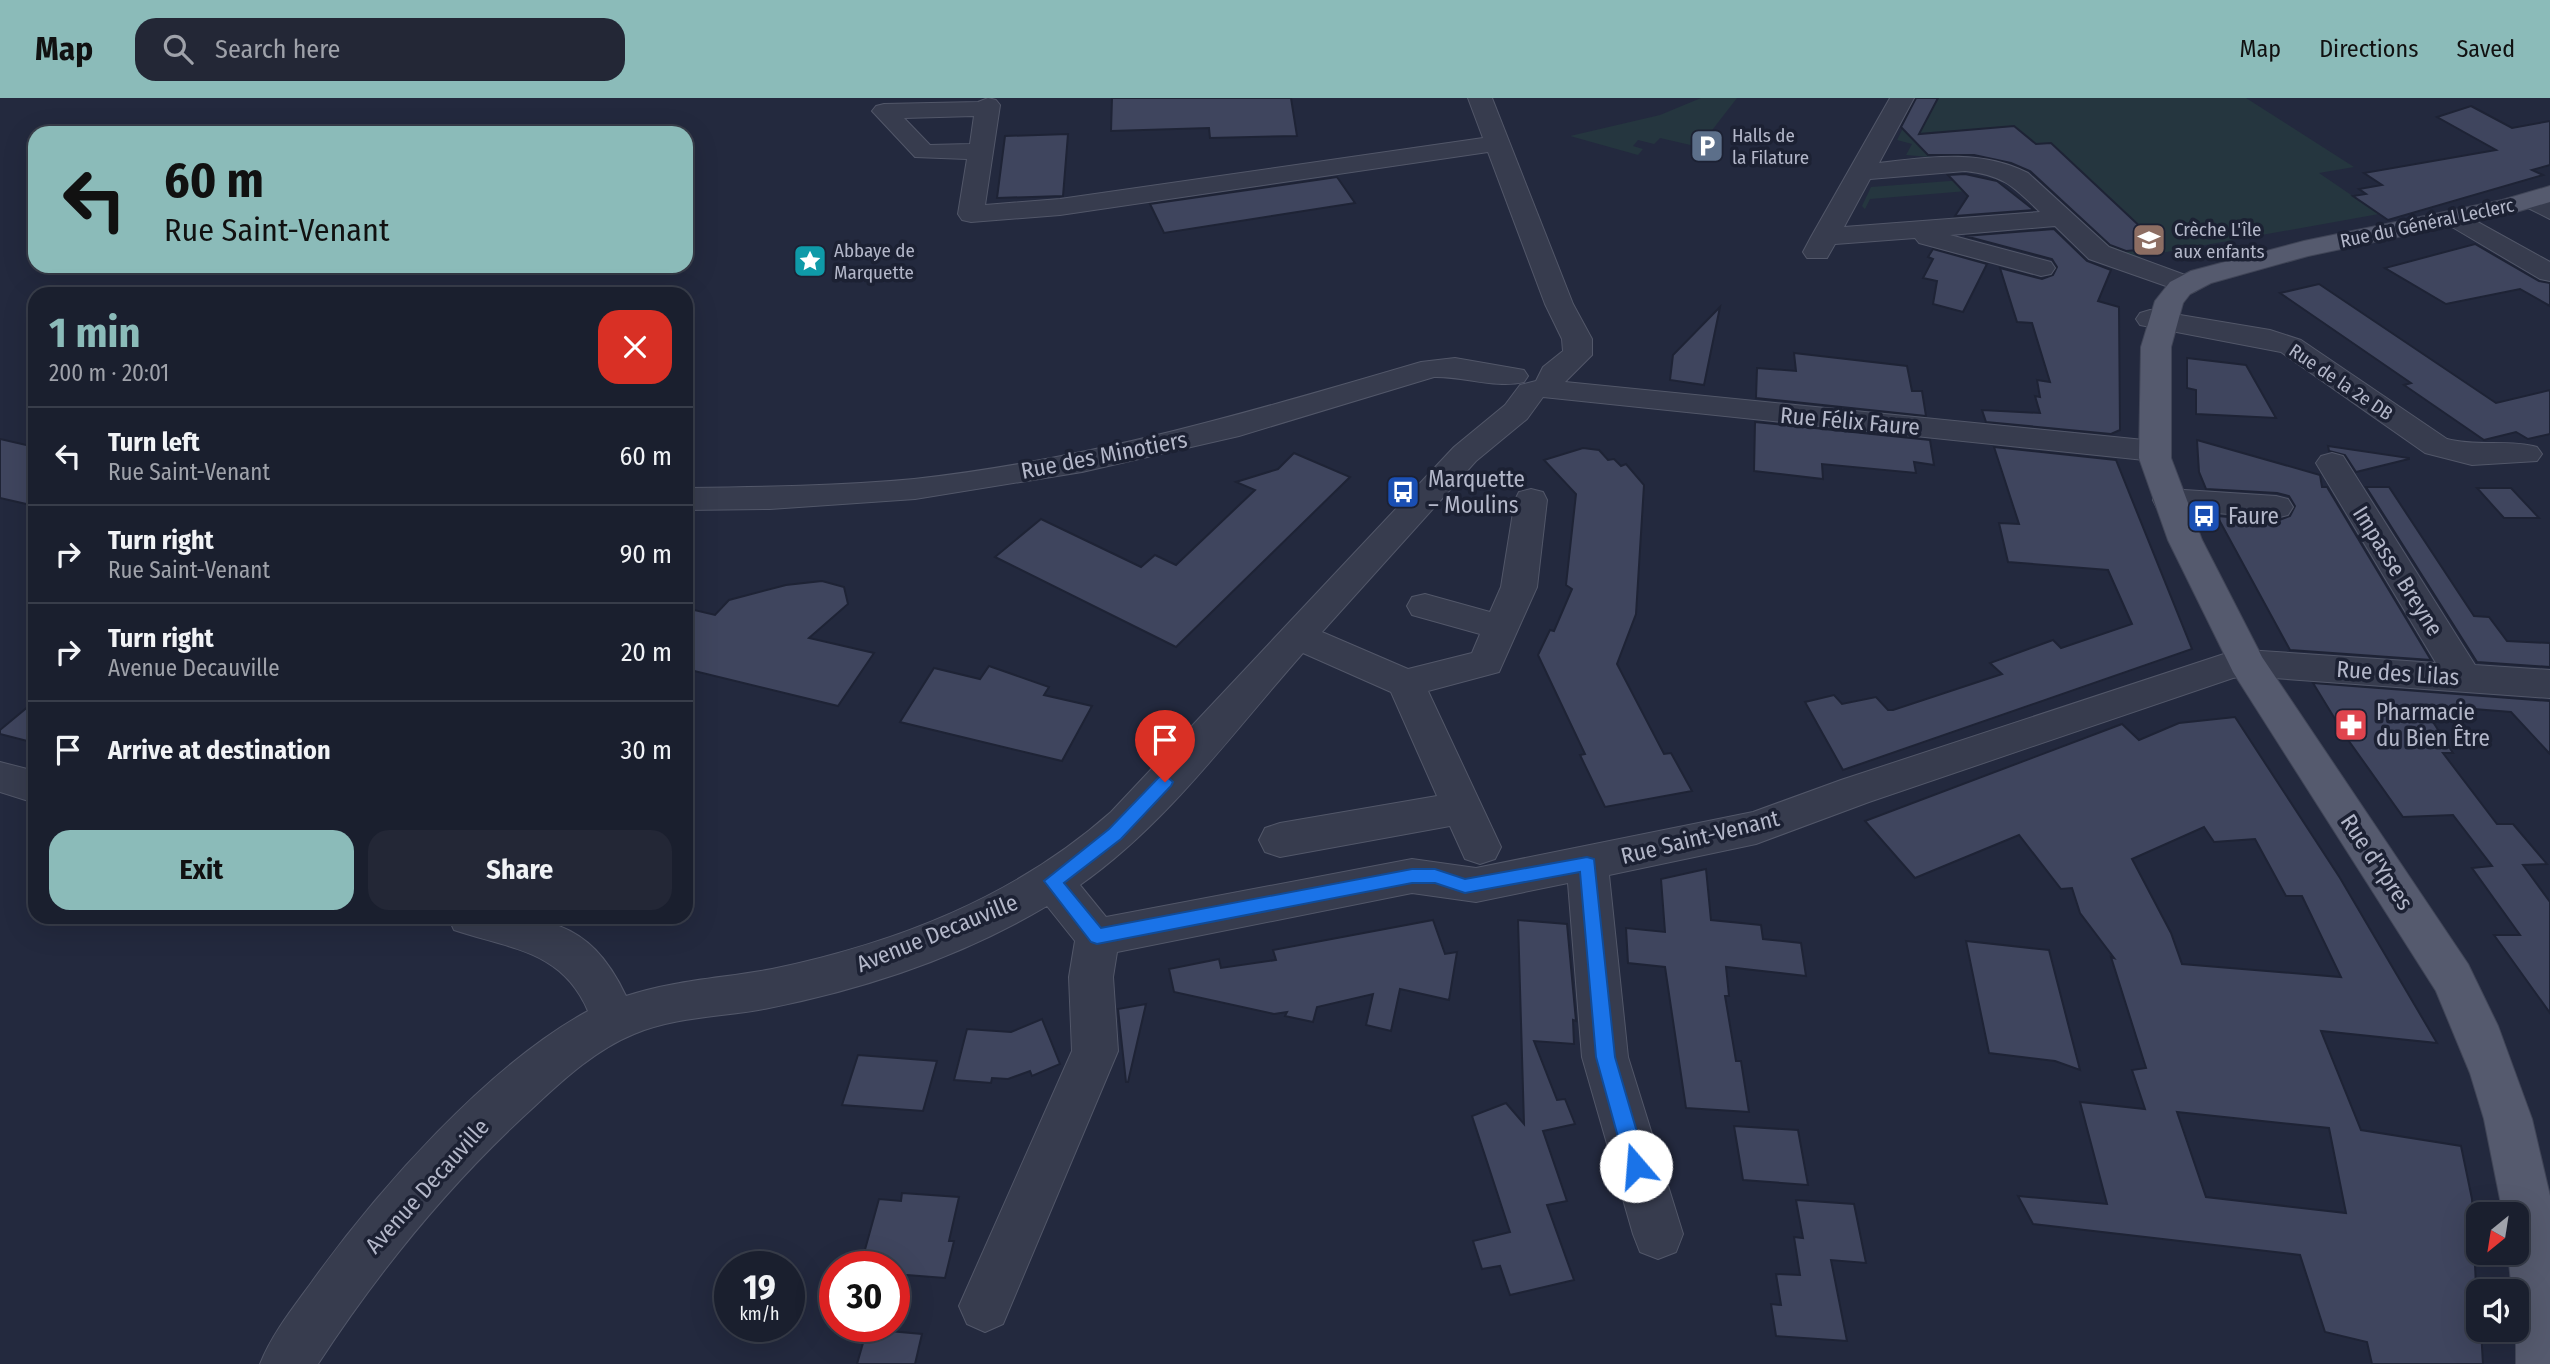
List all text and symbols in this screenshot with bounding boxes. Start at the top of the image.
search box [135,18,625,81]
text: Map [35,29,93,69]
icon: search [159,30,197,68]
text: Search here [215,34,340,65]
text: Map [2240,35,2281,63]
text: Directions [2319,35,2418,63]
text: Saved [2456,35,2515,63]
place label: Halls de la Filature [1732,124,1809,169]
parking icon: Halls de la Filature [1688,127,1726,165]
text: 60 m [164,151,264,210]
icon: left [49,154,140,245]
street label: Rue du Général Leclerc [2338,193,2516,253]
text: Rue Saint-Venant [164,211,389,249]
place label: Crèche L'île aux enfants [2174,218,2265,263]
school or university icon: Crèche L'île aux enfants [2130,221,2168,259]
place label: Abbaye de Marquette [834,239,915,284]
place icon: Abbaye de Marquette [791,242,829,280]
text: 1 min [49,308,140,358]
button: close [598,310,672,384]
street label: Rue de la 2e DB [2285,339,2397,425]
text: 200 m · 20:01 [49,359,169,387]
street label: Rue Félix Faure [1779,401,1921,441]
street label: Rue des Minotiers [1018,425,1190,485]
text: Turn left [108,427,200,458]
icon: left [49,437,87,475]
text: 60 m [619,441,672,472]
text: Rue Saint-Venant [108,458,270,486]
place label: Marquette – Moulins [1428,465,1525,519]
bus stop icon: Marquette – Moulins [1384,473,1422,511]
bus stop icon: Faure [2185,497,2223,535]
street label: Impasse Breyne [2347,501,2449,641]
place label: Faure [2228,502,2279,530]
text: Turn right [108,525,214,556]
icon: right [49,535,87,573]
text: 90 m [620,539,672,570]
text: Rue Saint-Venant [108,556,270,584]
text: Turn right [108,623,214,654]
icon: right [49,633,87,671]
text: 20 m [621,637,672,668]
text: Avenue Decauville [108,654,280,682]
street label: Rue des Lilas [2336,655,2461,691]
place label: Pharmacie du Bien Être [2376,698,2490,752]
pharmacy icon: Pharmacie du Bien Être [2332,706,2370,744]
pin [1135,710,1195,782]
icon: arrive [1146,721,1184,759]
icon: arrive [49,731,87,769]
text: Arrive at destination [108,735,331,766]
text: 30 m [621,735,672,766]
street label: Rue Saint-Venant [1618,804,1782,870]
street label: Rue d'Ypres [2335,809,2419,915]
button: Exit [49,830,354,910]
button: Share [368,830,672,910]
street label: Avenue Decauville [852,888,1022,978]
street label: Avenue Decauville [359,1113,495,1259]
position arrow [1599,1129,1673,1203]
north arrow [2466,1202,2529,1265]
map controls [2466,1202,2529,1342]
speed limit sign: 30 [819,1251,910,1342]
text: 19 [743,1266,776,1308]
button: sound [2466,1279,2529,1342]
text: km/h [739,1303,780,1325]

